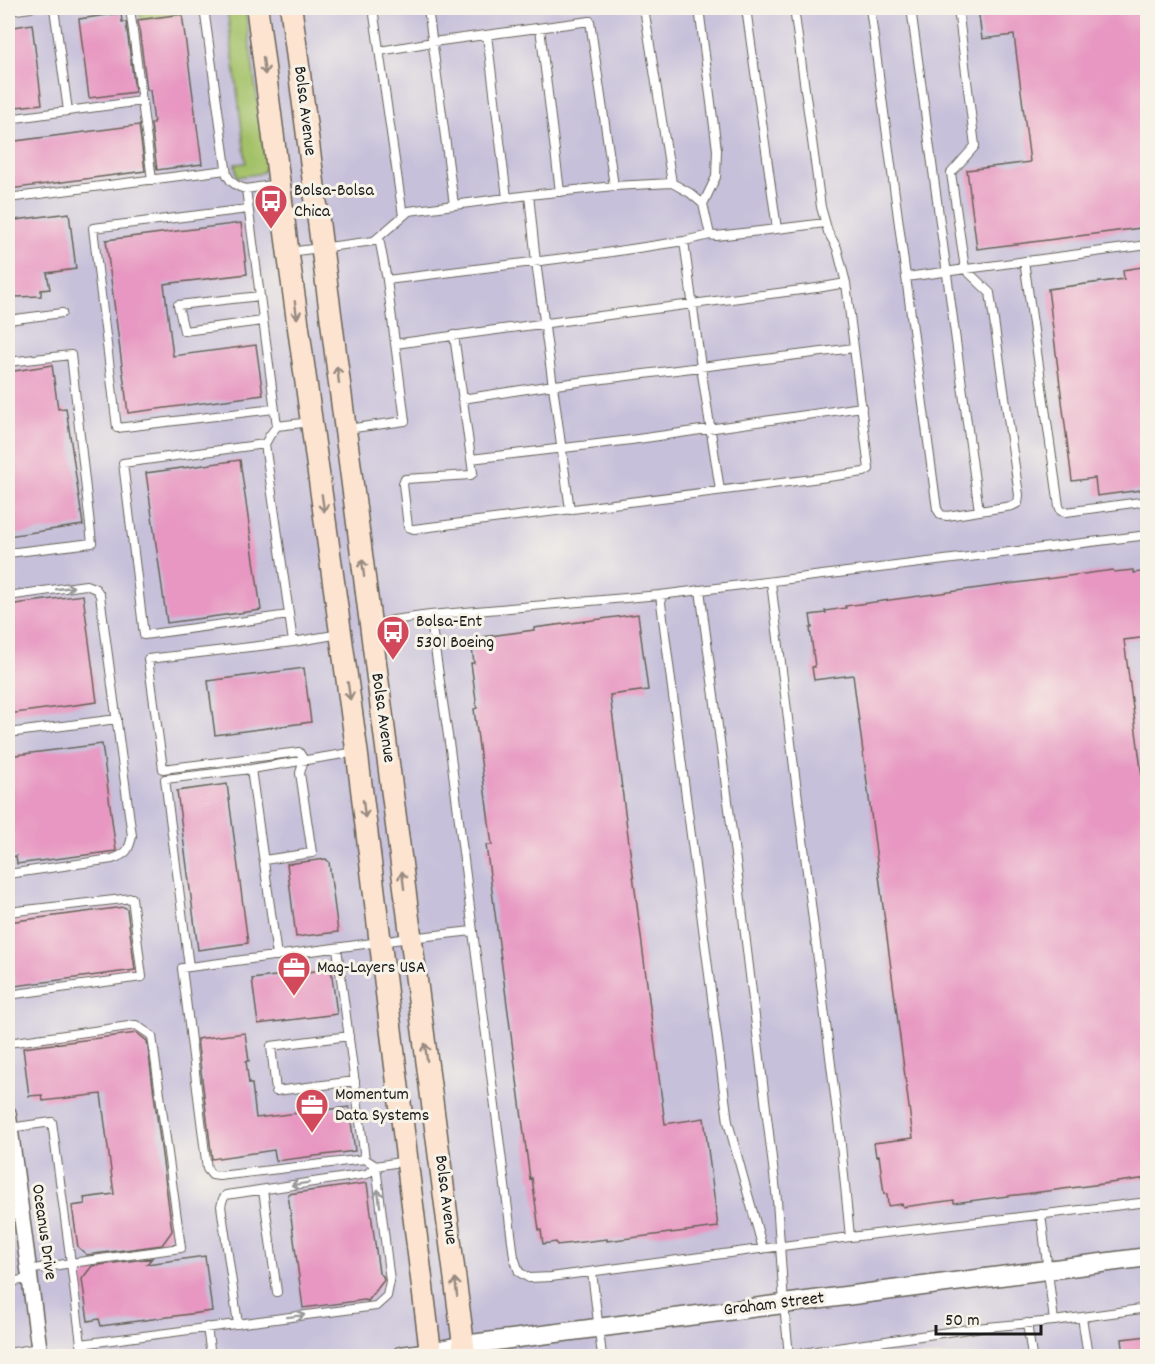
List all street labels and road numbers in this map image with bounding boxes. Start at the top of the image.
street label: Bolsa Avenue [286,65,322,157]
street label: Bolsa Avenue [363,672,401,764]
street label: Bolsa Avenue [427,1154,463,1246]
street label: Oceanus Drive [24,1183,62,1282]
street label: Graham Street [722,1286,826,1324]

